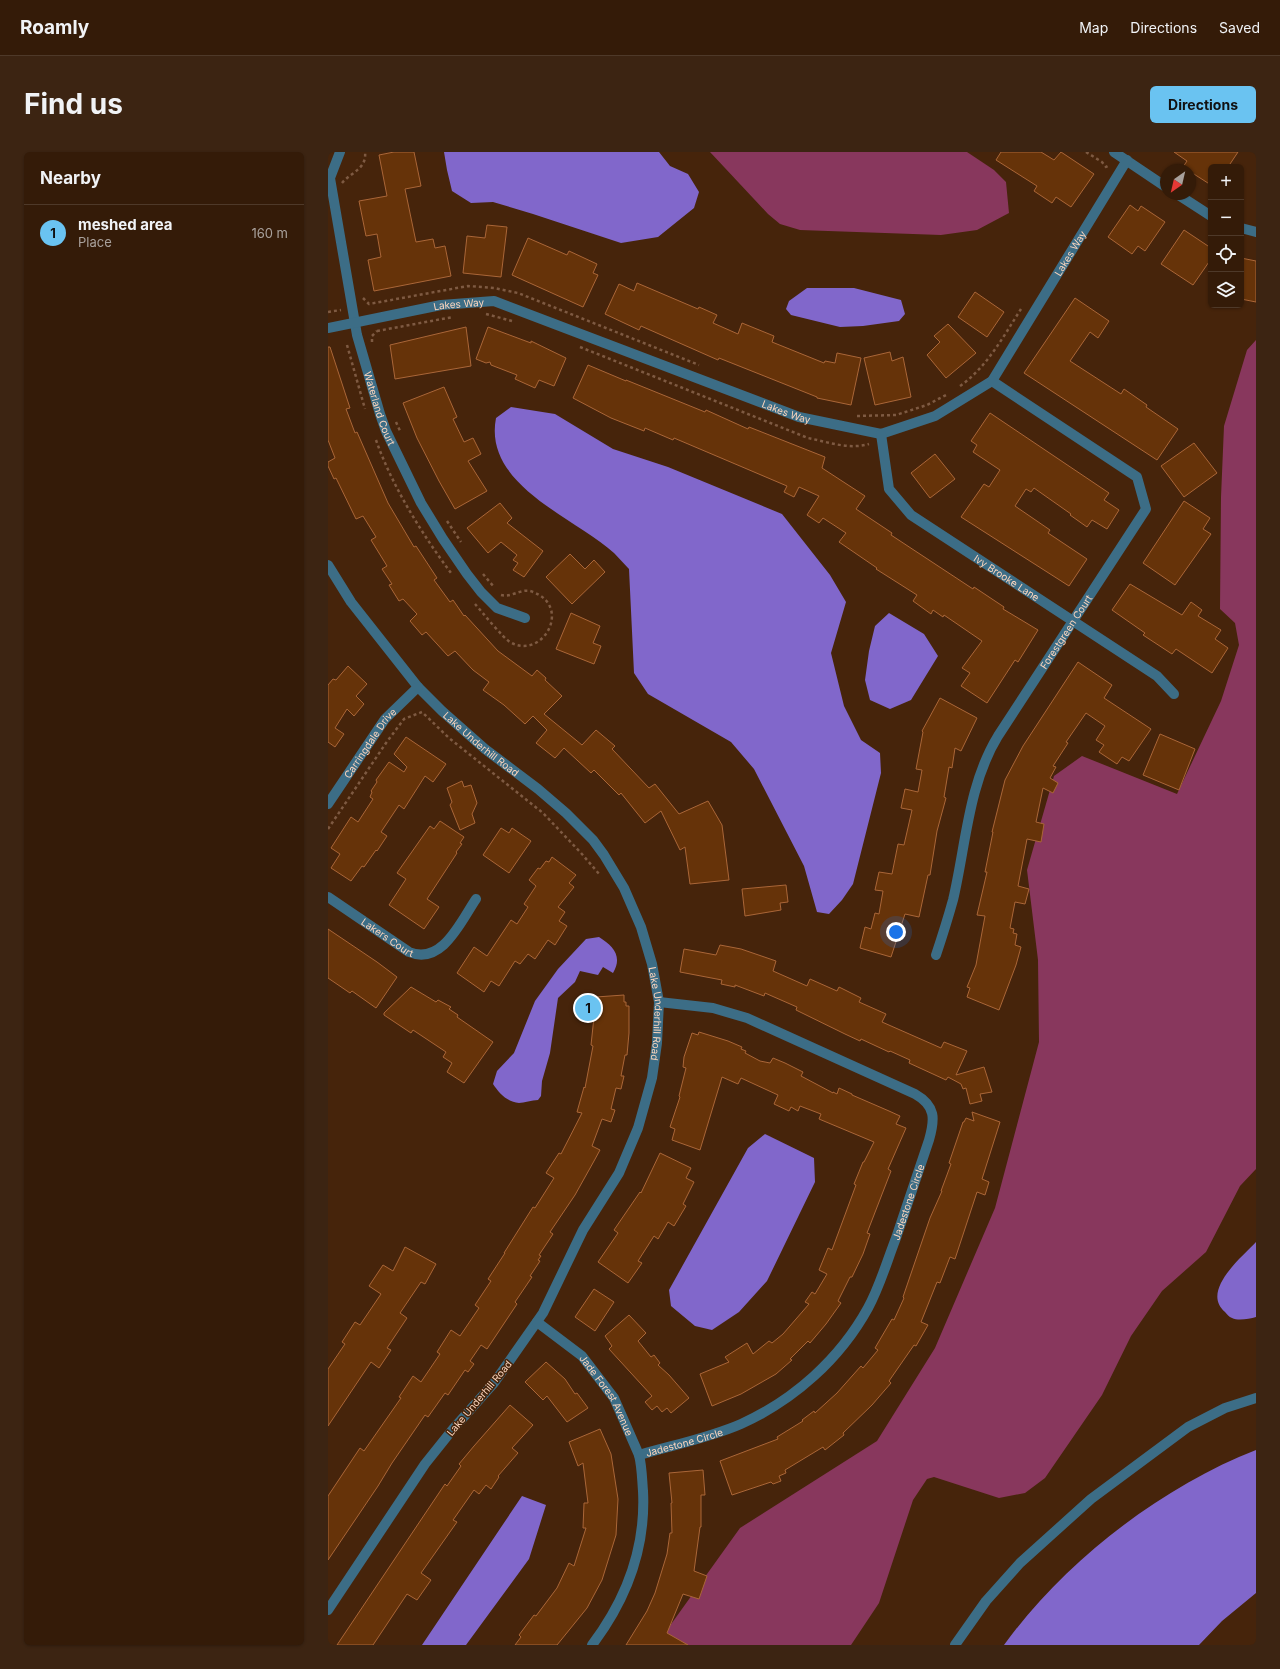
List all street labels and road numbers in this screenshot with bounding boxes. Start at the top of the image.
street label: Lakes Way [1052,228,1089,278]
street label: Lakes Way [432,296,485,312]
street label: Waterland Court [362,370,398,448]
street label: Lakes Way [760,397,812,425]
street label: Ivy Brooke Lane [972,552,1042,604]
street label: Forestgreen Court [1037,592,1095,671]
street label: Carringdale Drive [341,705,399,780]
street label: Lake Underhill Road [441,709,521,779]
street label: Lakers Court [359,915,416,959]
street label: Lake Underhill Road [647,966,665,1061]
street label: Jadestone Circle [890,1162,927,1242]
street label: Jade Forest Avenue [577,1352,636,1438]
street label: Lake Underhill Road [444,1358,514,1438]
street label: Jadestone Circle [644,1426,725,1459]

